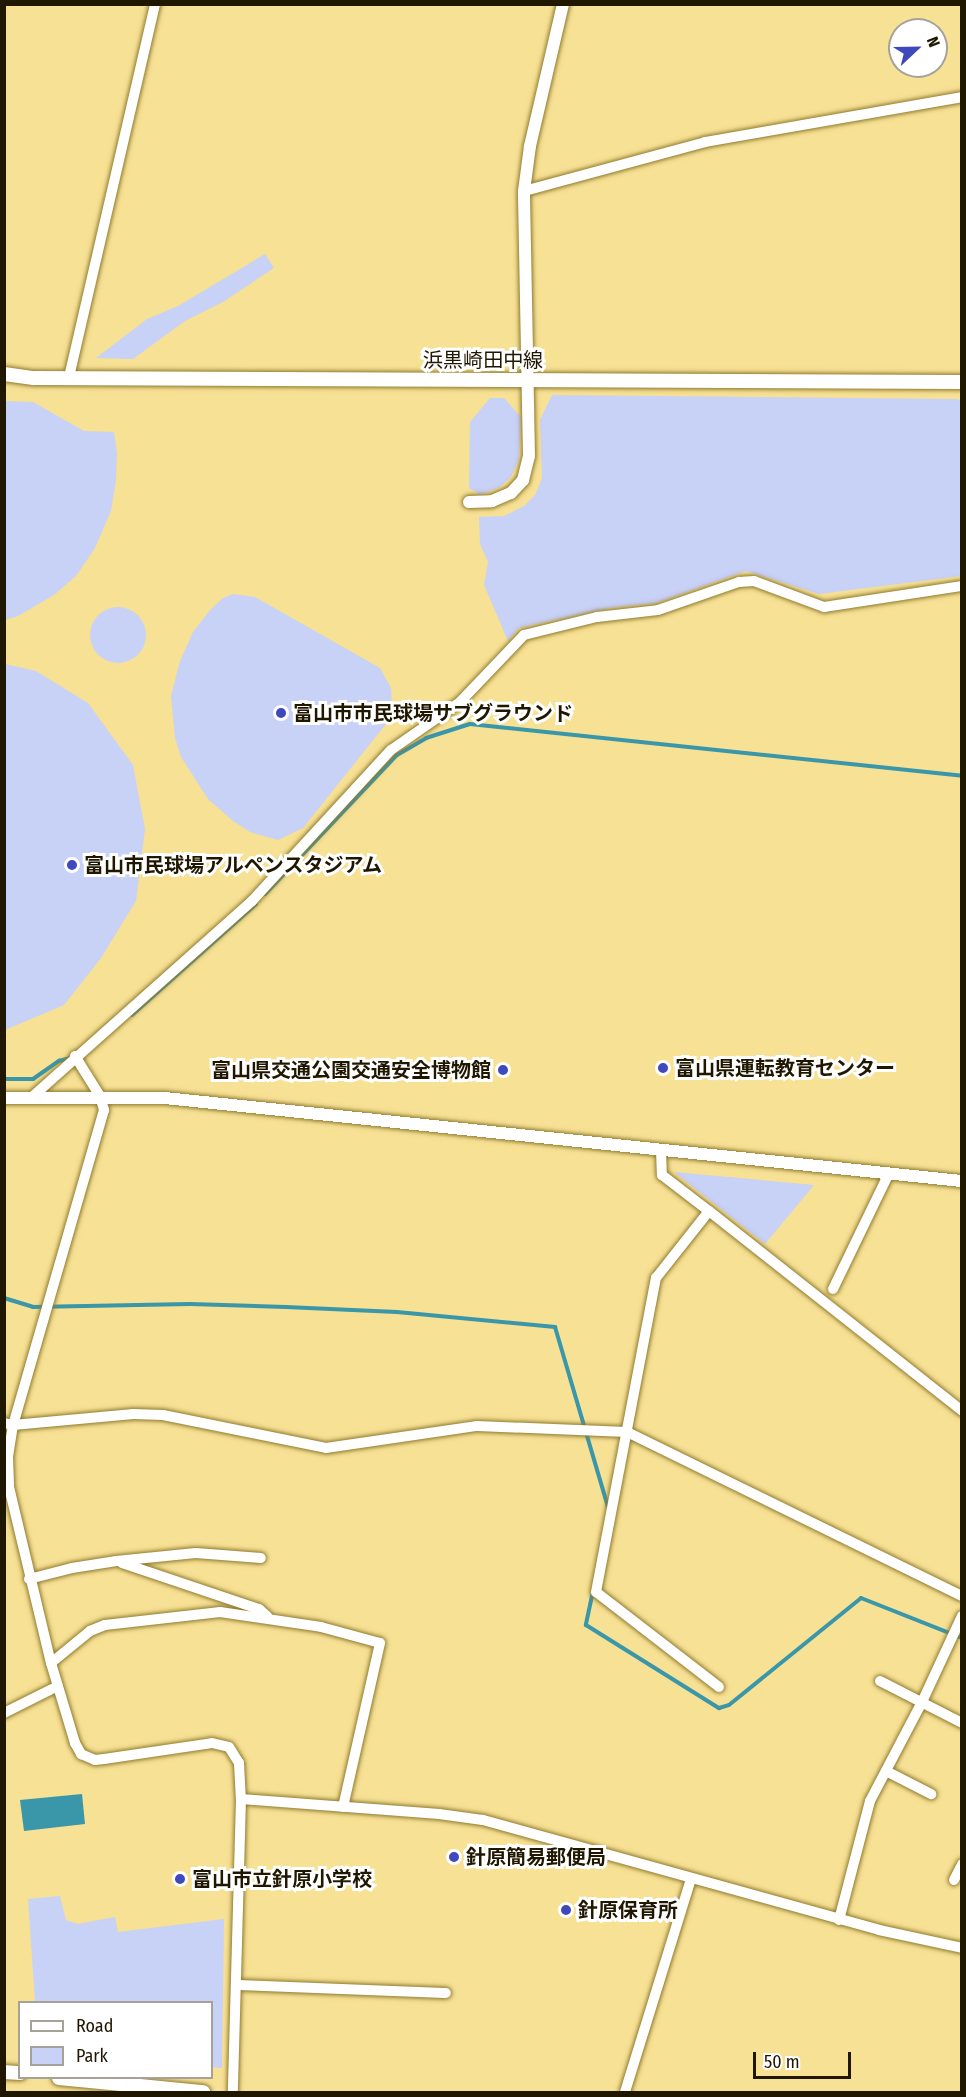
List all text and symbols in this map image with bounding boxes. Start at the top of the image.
north arrow [888,18,948,78]
text: N [923,34,944,50]
street label: 浜黒崎田中線 [423,348,543,372]
place label: 富山市市民球場サブグラウンド [293,701,573,725]
marker: 富山市市民球場サブグラウンド [274,706,288,720]
place label: 富山市民球場アルペンスタジアム [84,853,384,877]
marker: 富山市民球場アルペンスタジアム [65,858,79,872]
place label: 富山県運転教育センター [675,1056,895,1080]
place label: 富山県交通公園交通安全博物館 [211,1058,491,1082]
marker: 富山県運転教育センター [656,1061,670,1075]
marker: 富山県交通公園交通安全博物館 [496,1063,510,1077]
place label: 針原簡易郵便局 [466,1845,606,1869]
marker: 針原簡易郵便局 [447,1850,461,1864]
place label: 富山市立針原小学校 [192,1867,372,1891]
marker: 富山市立針原小学校 [173,1872,187,1886]
place label: 針原保育所 [578,1898,678,1922]
marker: 針原保育所 [559,1903,573,1917]
legend [18,2001,213,2079]
text: Road [76,2015,113,2037]
scale bar [756,2040,854,2078]
text: Park [76,2045,108,2067]
text: 50 m [764,2051,800,2073]

